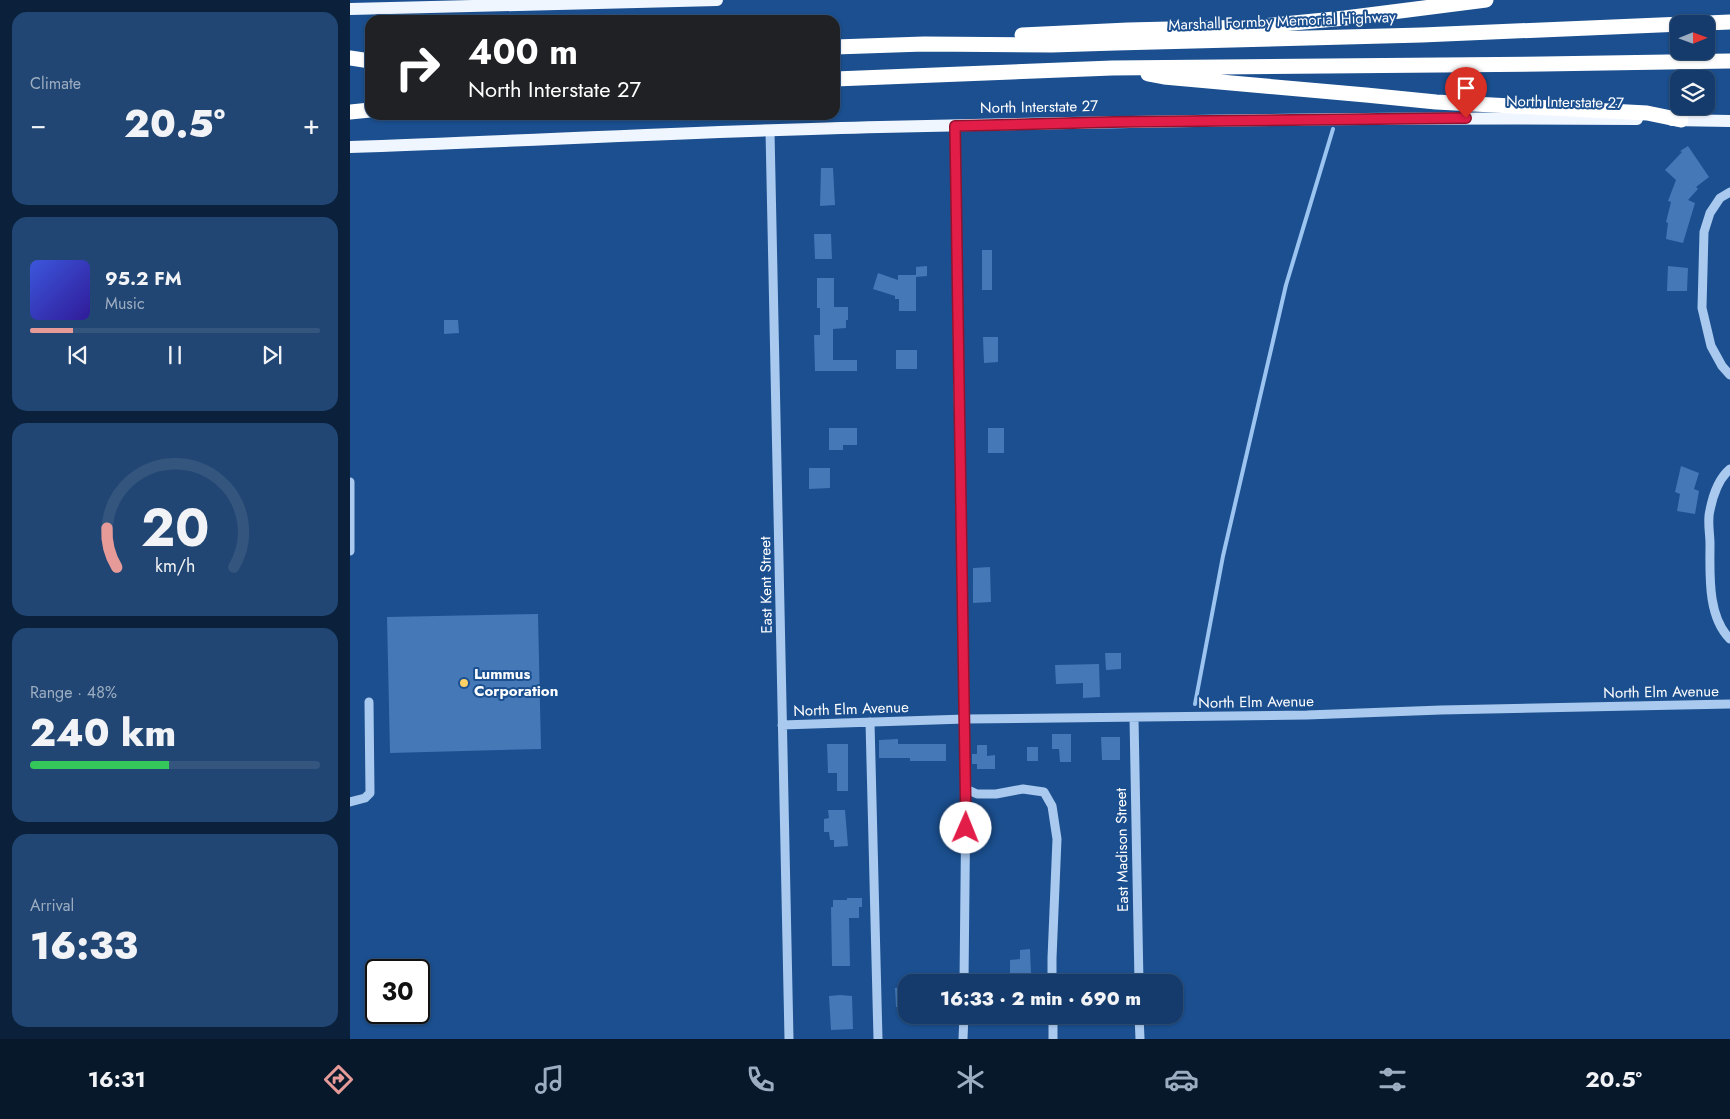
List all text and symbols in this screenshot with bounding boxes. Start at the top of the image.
street label: Marshall Formby Memorial Highway [1168,6,1396,36]
north arrow [1670,15,1715,60]
map controls [1670,15,1715,115]
text: 400 m [468,27,578,77]
icon: right [385,35,450,100]
pin [1445,67,1487,118]
button: layers [1670,70,1715,115]
text: Climate [30,72,81,95]
text: North Interstate 27 [468,73,641,105]
icon: arrive [1452,74,1480,102]
street label: North Interstate 27 [1506,90,1624,114]
street label: North Interstate 27 [980,95,1098,119]
text: 20.5° [124,96,225,151]
text: − [30,104,47,145]
text: + [303,104,320,145]
text: 95.2 FM [105,265,182,292]
text: Music [105,292,145,315]
icon: previous [64,341,92,369]
icon: pause [161,341,189,369]
icon: next [258,341,286,369]
text: 20 [141,490,209,566]
street label: East Kent Street [754,536,778,634]
text: km/h [155,553,195,579]
place label: Lummus Corporation [474,663,558,702]
marker: Lummus Corporation [458,677,470,689]
street label: North Elm Avenue [1603,680,1719,704]
text: Range · 48% [30,681,117,704]
street label: North Elm Avenue [1198,690,1314,714]
street label: North Elm Avenue [793,696,909,722]
text: 240 km [30,705,176,760]
street label: East Madison Street [1110,788,1134,912]
position arrow [939,801,991,853]
text: Arrival [30,894,74,917]
text: 16:33 [30,918,138,973]
speed limit sign: 30 [365,959,430,1024]
text: 16:33 · 2 min · 690 m [940,985,1141,1012]
icon: directions [321,1062,356,1097]
icon: music [532,1062,567,1097]
icon: phone [743,1062,778,1097]
icon: climate [953,1062,988,1097]
icon: car [1164,1062,1199,1097]
icon: filters [1375,1062,1410,1097]
text: 16:31 [88,1063,146,1095]
text: 20.5° [1585,1063,1642,1095]

